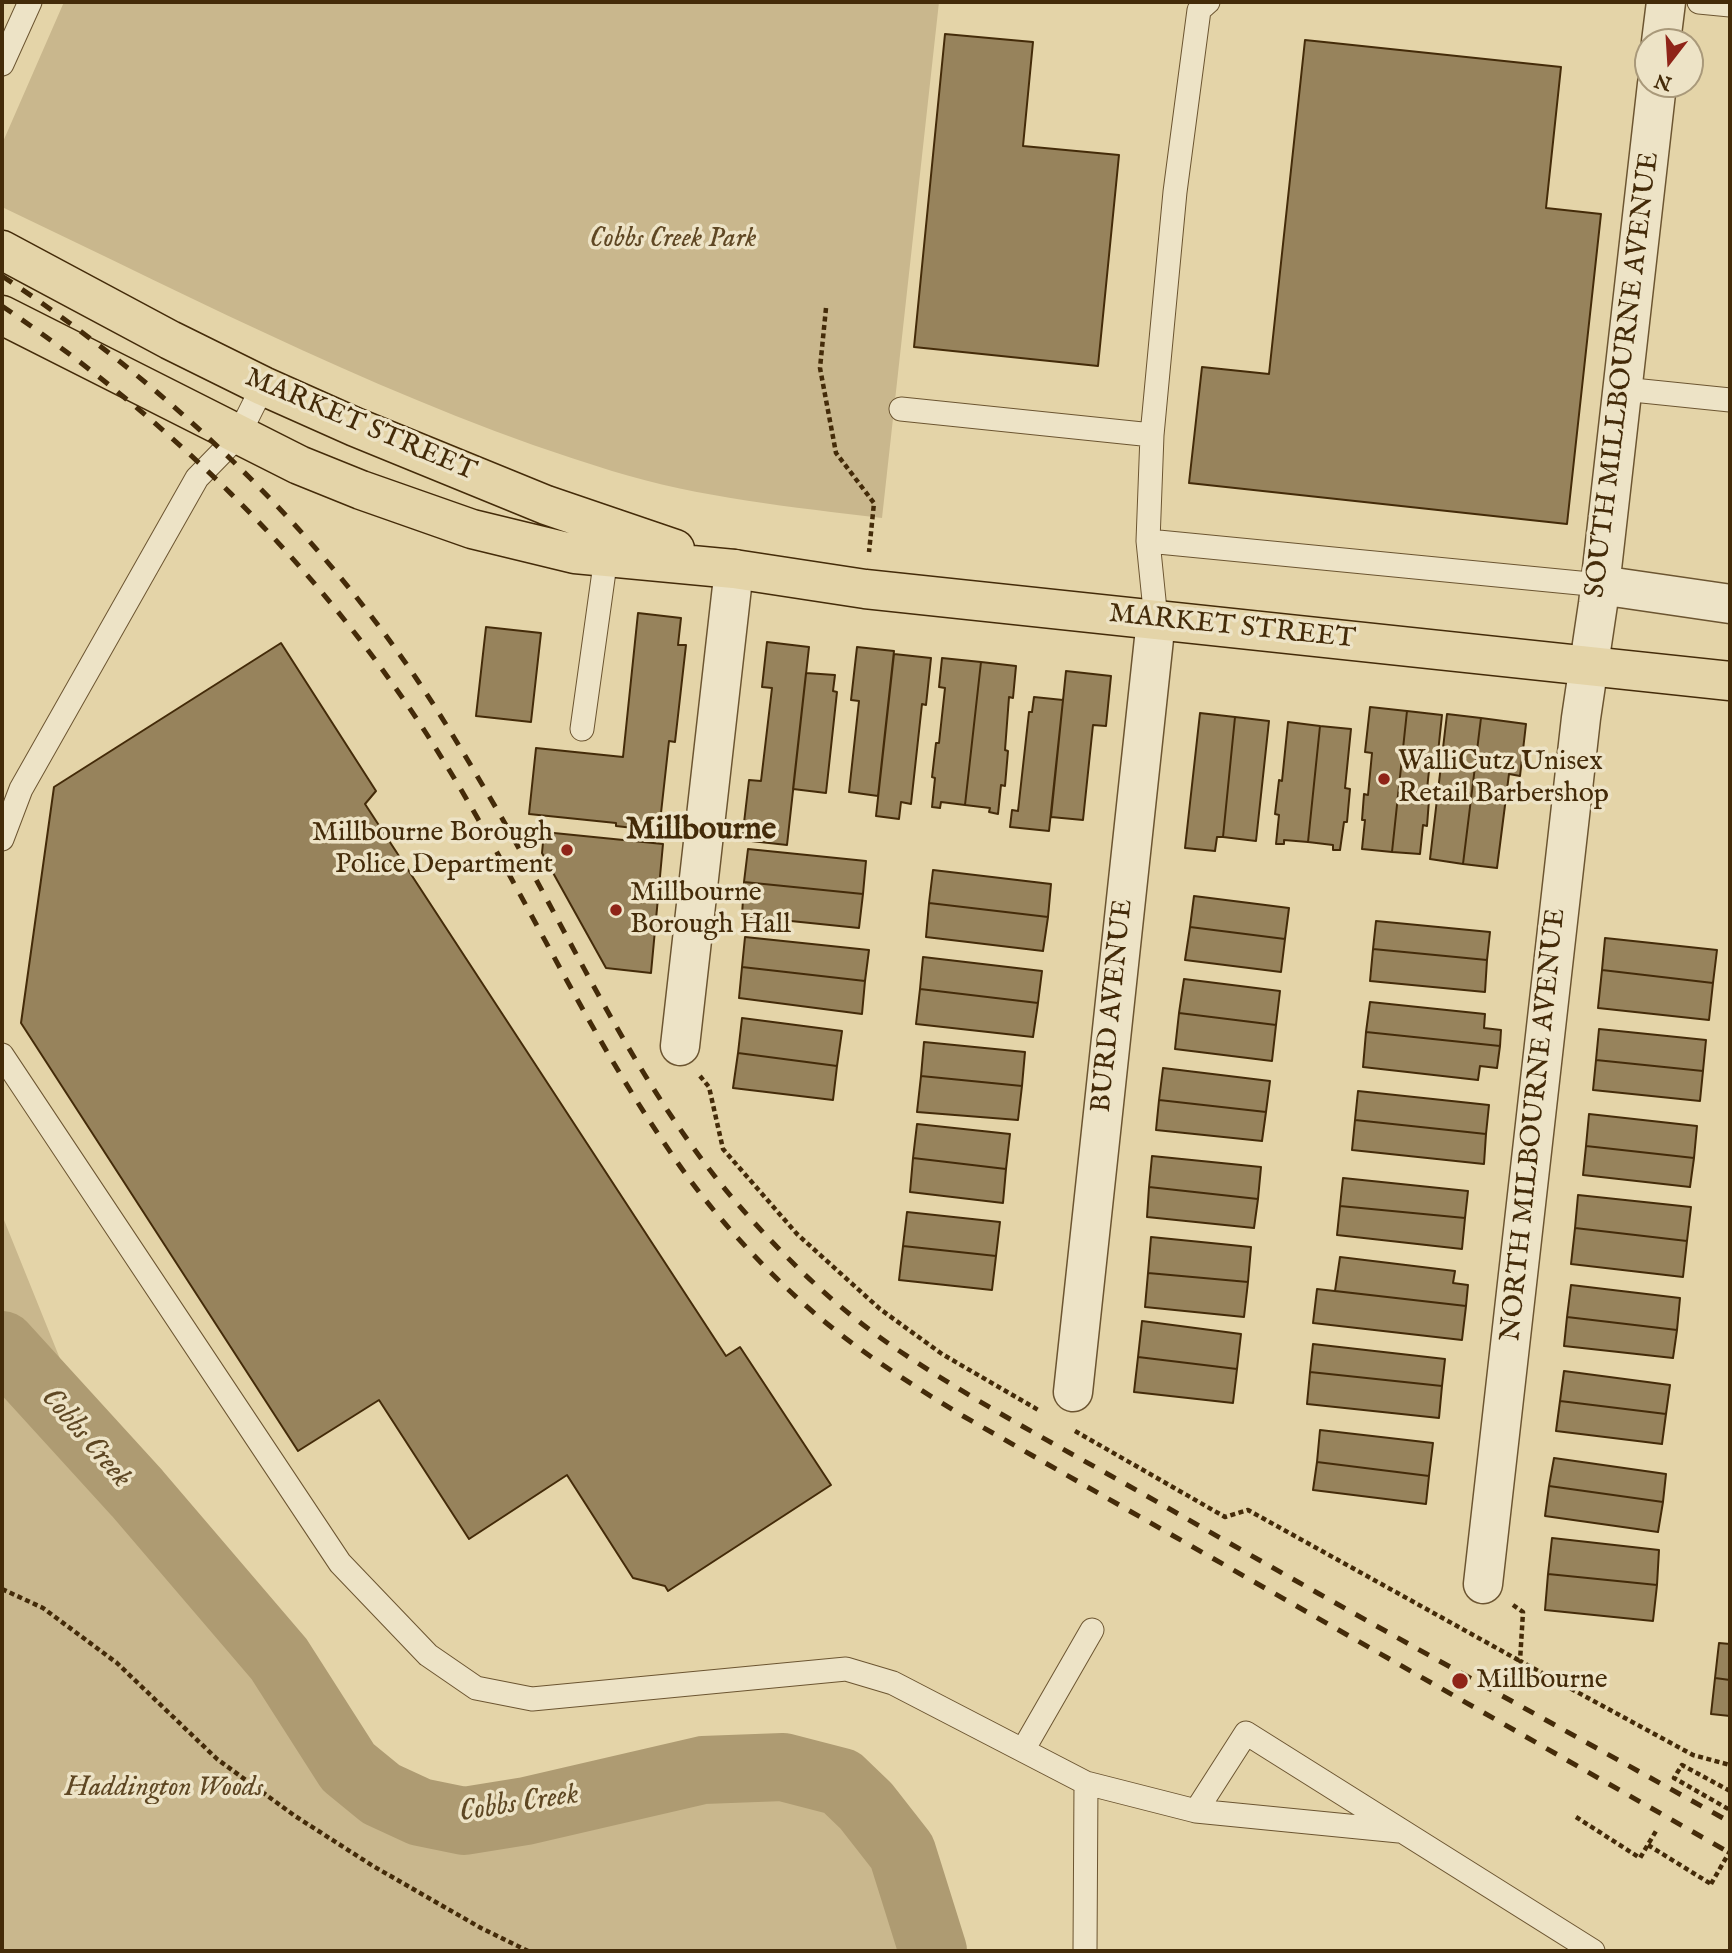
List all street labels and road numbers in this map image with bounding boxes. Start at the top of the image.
street label: SOUTH MILLBOURNE AVENUE [1580,150,1668,600]
street label: MARKET STREET [239,362,481,490]
street label: MARKET STREET [1107,598,1357,658]
street label: BURD AVENUE [1086,898,1142,1114]
street label: NORTH MILBOURNE AVENUE [1496,907,1574,1343]

